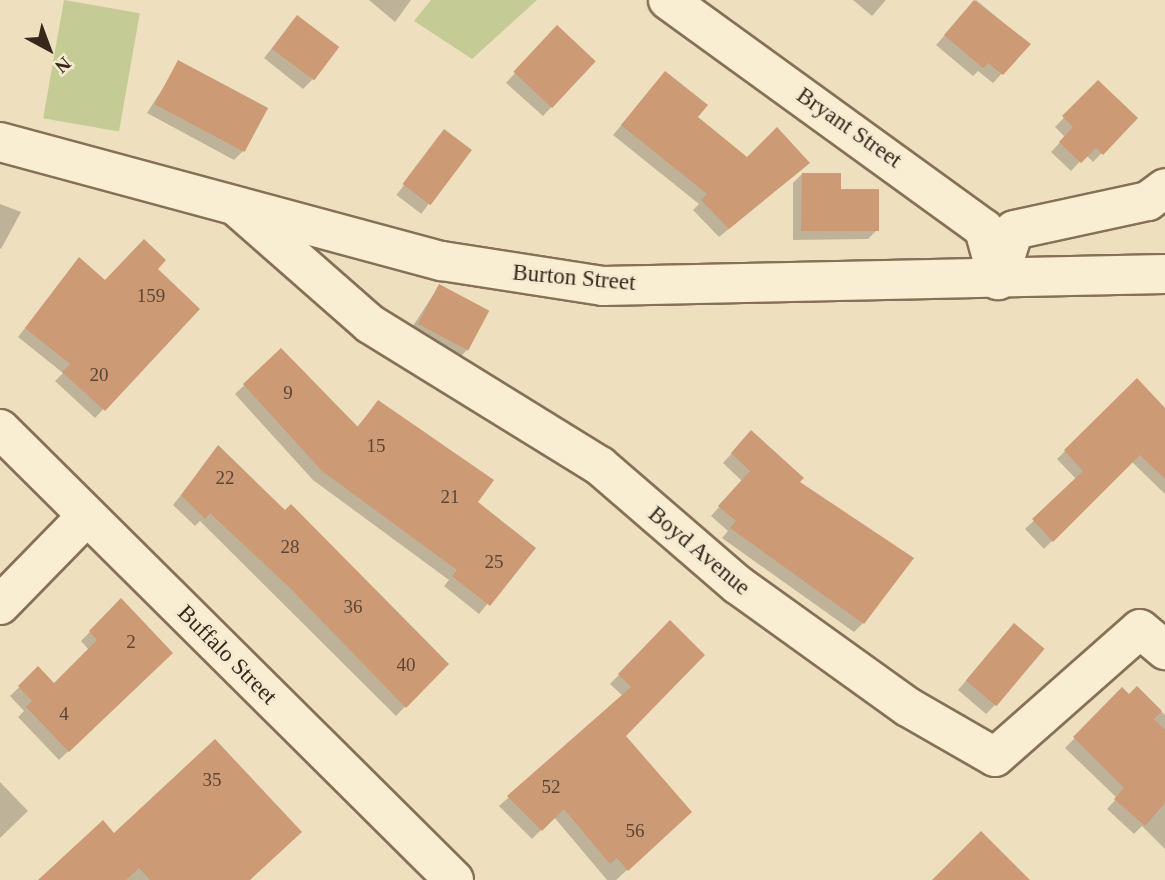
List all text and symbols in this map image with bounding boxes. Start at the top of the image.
north arrow [14,14,84,84]
text: N [51,53,75,78]
street label: Bryant Street [791,82,907,174]
street label: Burton Street [511,259,637,297]
house number: 159 [137,285,165,307]
house number: 20 [90,364,108,386]
house number: 9 [283,382,293,404]
house number: 15 [366,435,386,457]
house number: 22 [216,467,234,489]
house number: 21 [441,486,460,508]
street label: Boyd Avenue [642,500,756,602]
house number: 28 [281,536,300,558]
house number: 25 [484,551,504,573]
house number: 36 [344,596,362,618]
street label: Buffalo Street [172,600,282,710]
house number: 2 [126,631,136,653]
house number: 40 [396,654,416,676]
house number: 4 [59,703,69,725]
house number: 35 [202,769,222,791]
house number: 52 [541,776,560,798]
house number: 56 [625,820,644,842]

